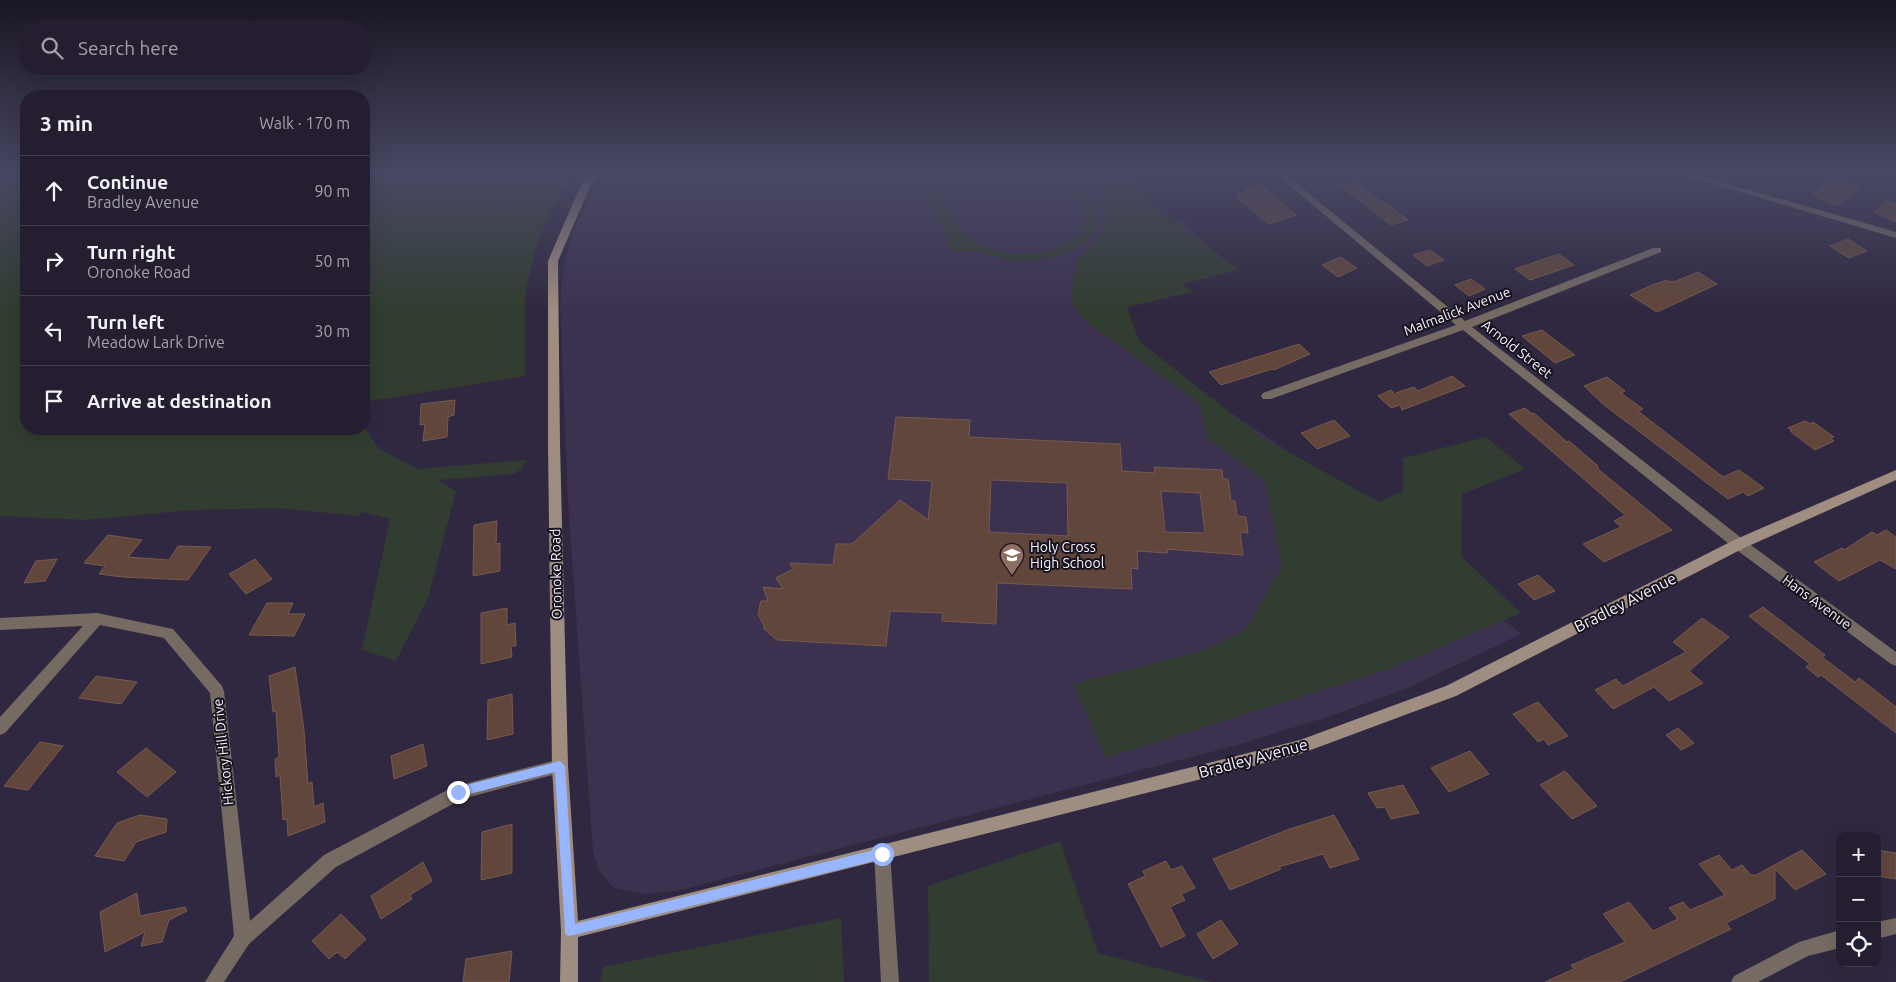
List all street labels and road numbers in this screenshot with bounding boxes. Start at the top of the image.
street label: Malmalick Avenue [1401,283,1513,339]
street label: Arnold Street [1479,317,1556,382]
street label: Oronoke Road [547,529,565,619]
street label: Bradley Avenue [1571,569,1679,635]
street label: Hans Avenue [1779,572,1855,632]
street label: Hickory Hill Drive [209,698,237,806]
street label: Bradley Avenue [1197,735,1309,781]

